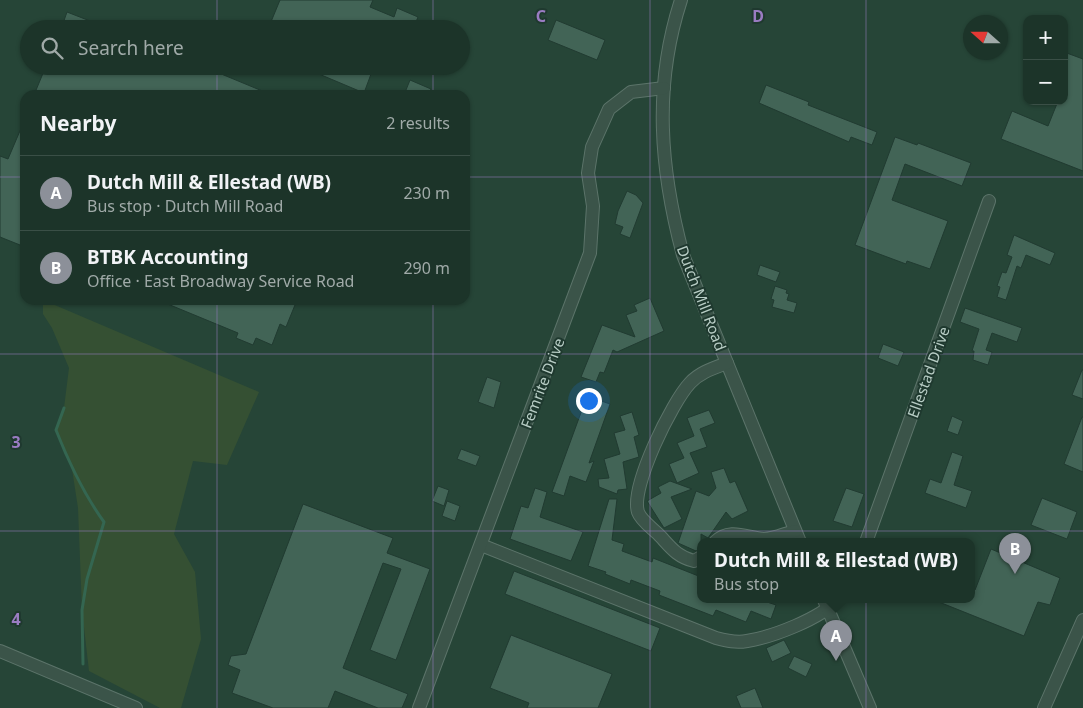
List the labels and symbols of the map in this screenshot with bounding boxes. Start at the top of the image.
text: C [536,5,546,27]
text: D [752,5,764,27]
north arrow [963,15,1008,60]
street label: Dutch Mill Road [673,243,731,353]
street label: Ellestad Drive [902,324,954,420]
street label: Femrite Drive [516,335,568,431]
your location [576,388,602,414]
text: 3 [11,431,21,453]
pin: B [999,533,1031,574]
text: 4 [11,608,21,630]
pin: A [820,620,852,661]

